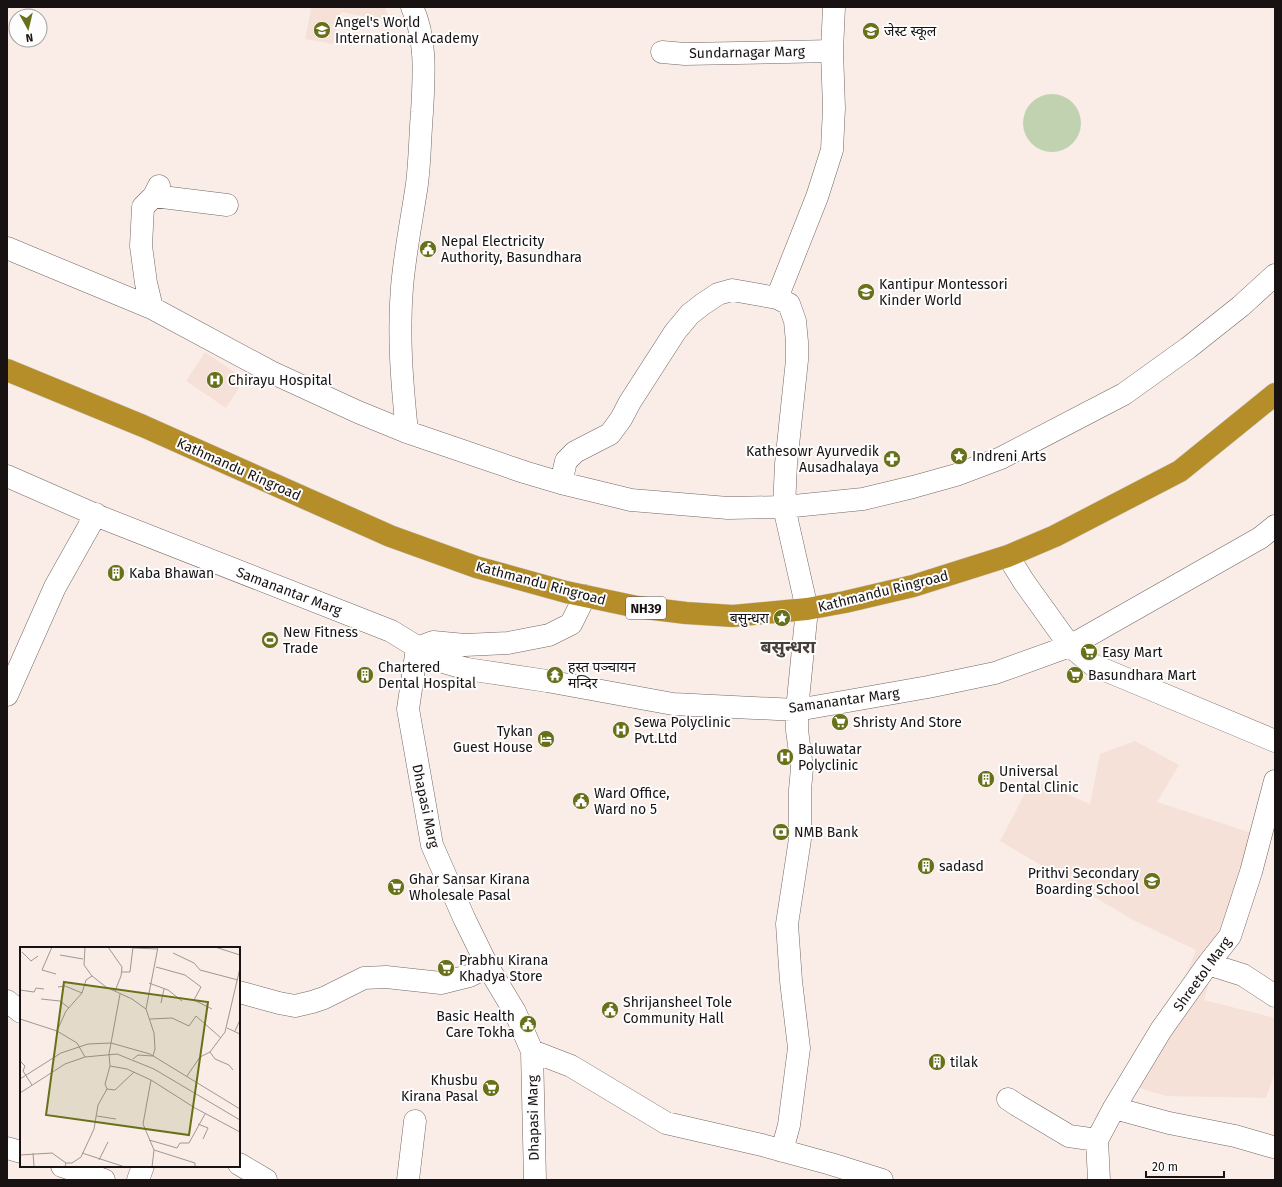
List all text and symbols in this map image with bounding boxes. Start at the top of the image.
north arrow [8,8,48,48]
place label: Angel's World International Academy [335,14,479,47]
school or university icon: Angel's World International Academy [312,20,332,40]
school or university icon: जेस्ट स्कूल [861,21,881,41]
place label: जेस्ट स्कूल [884,22,937,41]
text: N [25,30,34,44]
street label: Sundarnagar Marg [689,43,806,62]
place label: Nepal Electricity Authority, Basundhara [441,233,582,266]
public building icon: Nepal Electricity Authority, Basundhara [418,239,438,259]
place label: Kantipur Montessori Kinder World [879,276,1008,309]
school or university icon: Kantipur Montessori Kinder World [856,282,876,302]
hospital icon: Chirayu Hospital [205,370,225,390]
place label: Chirayu Hospital [228,372,332,389]
street label: Kathmandu Ringroad [174,434,303,504]
place label: Kathesowr Ayurvedik Ausadhalaya [746,443,880,476]
place icon: Indreni Arts [949,446,969,466]
place label: Indreni Arts [972,448,1047,465]
pharmacy icon: Kathesowr Ayurvedik Ausadhalaya [882,449,902,469]
street label: Kathmandu Ringroad [474,558,608,609]
building icon: Kaba Bhawan [106,563,126,583]
street label: Samanantar Marg [234,564,345,620]
place label: Kaba Bhawan [129,565,214,582]
street label: Kathmandu Ringroad [816,567,950,616]
road number: NH39 [626,597,666,619]
place icon: बसुन्धरा [772,608,792,628]
place label: बसुन्धरा [730,610,769,628]
place label: New Fitness Trade [283,624,359,657]
sports icon: New Fitness Trade [260,630,280,650]
district label: बसुन्धरा [760,636,816,658]
supermarket icon: Easy Mart [1079,642,1099,662]
place label: Easy Mart [1102,644,1164,661]
place label: Chartered Dental Hospital [378,659,476,692]
place label: हस्त पञ्चायन मन्दिर [568,659,636,692]
building icon: Chartered Dental Hospital [355,665,375,685]
temple icon: हस्त पञ्चायन मन्दिर [545,665,565,685]
supermarket icon: Basundhara Mart [1065,665,1085,685]
place label: Basundhara Mart [1088,667,1197,684]
street label: Samanantar Marg [788,684,901,717]
supermarket icon: Shristy And Store [830,712,850,732]
place label: Sewa Polyclinic Pvt.Ltd [634,714,731,747]
place label: Shristy And Store [853,714,962,731]
hospital icon: Sewa Polyclinic Pvt.Ltd [611,720,631,740]
place label: Tykan Guest House [453,723,533,756]
hotel icon: Tykan Guest House [536,729,556,749]
place label: Baluwatar Polyclinic [798,741,862,774]
hospital icon: Baluwatar Polyclinic [775,747,795,767]
street label: Dhapasi Marg [408,762,443,850]
place label: Universal Dental Clinic [999,763,1079,796]
building icon: Universal Dental Clinic [976,769,996,789]
place label: Ward Office, Ward no 5 [594,785,670,818]
public building icon: Ward Office, Ward no 5 [571,791,591,811]
bank icon: NMB Bank [771,822,791,842]
place label: NMB Bank [794,824,859,841]
building icon: sadasd [916,856,936,876]
place label: sadasd [939,858,984,875]
place label: Prithvi Secondary Boarding School [1028,865,1139,898]
place label: Ghar Sansar Kirana Wholesale Pasal [409,871,530,904]
school or university icon: Prithvi Secondary Boarding School [1142,871,1162,891]
supermarket icon: Ghar Sansar Kirana Wholesale Pasal [386,877,406,897]
street label: Shreetol Marg [1170,933,1236,1015]
inset map [20,947,240,1167]
place label: Prabhu Kirana Khadya Store [459,952,548,985]
supermarket icon: Prabhu Kirana Khadya Store [436,958,456,978]
place label: Shrijansheel Tole Community Hall [623,994,732,1027]
public building icon: Shrijansheel Tole Community Hall [600,1000,620,1020]
place label: Basic Health Care Tokha [436,1008,515,1041]
public building icon: Basic Health Care Tokha [518,1014,538,1034]
building icon: tilak [927,1052,947,1072]
place label: tilak [950,1054,979,1071]
place label: Khusbu Kirana Pasal [401,1072,478,1105]
street label: Dhapasi Marg [524,1074,543,1161]
supermarket icon: Khusbu Kirana Pasal [481,1078,501,1098]
scale bar [1146,1153,1224,1179]
text: 20 m [1152,1160,1178,1174]

